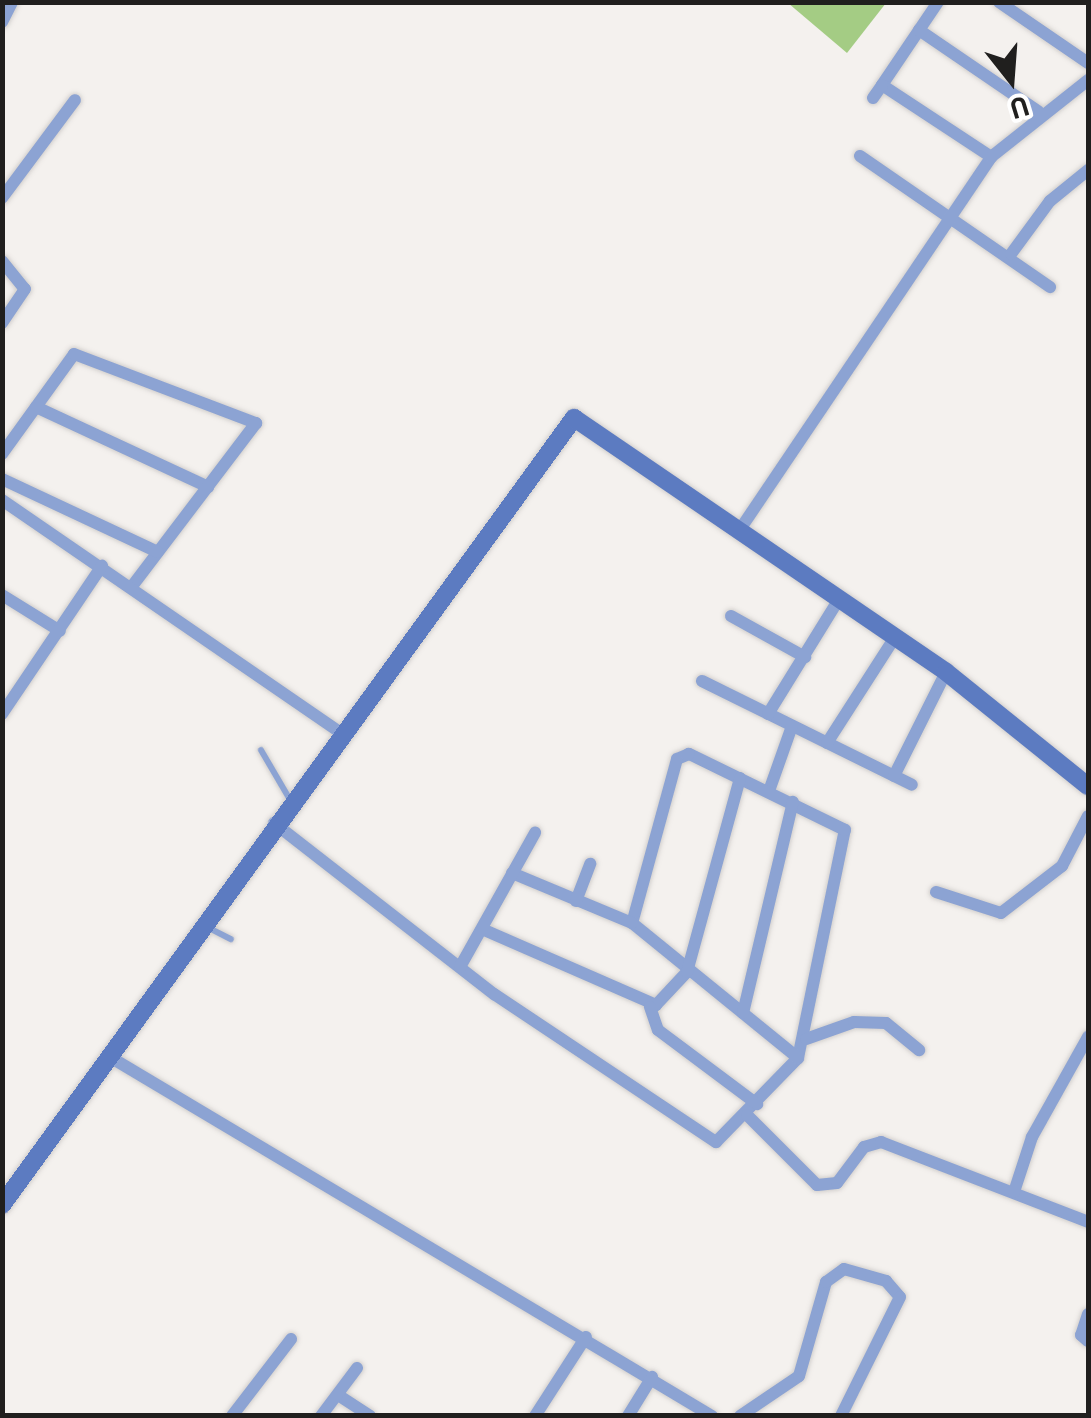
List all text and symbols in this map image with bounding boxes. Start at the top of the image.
north arrow [961,30,1061,130]
text: U [1006,90,1033,128]

